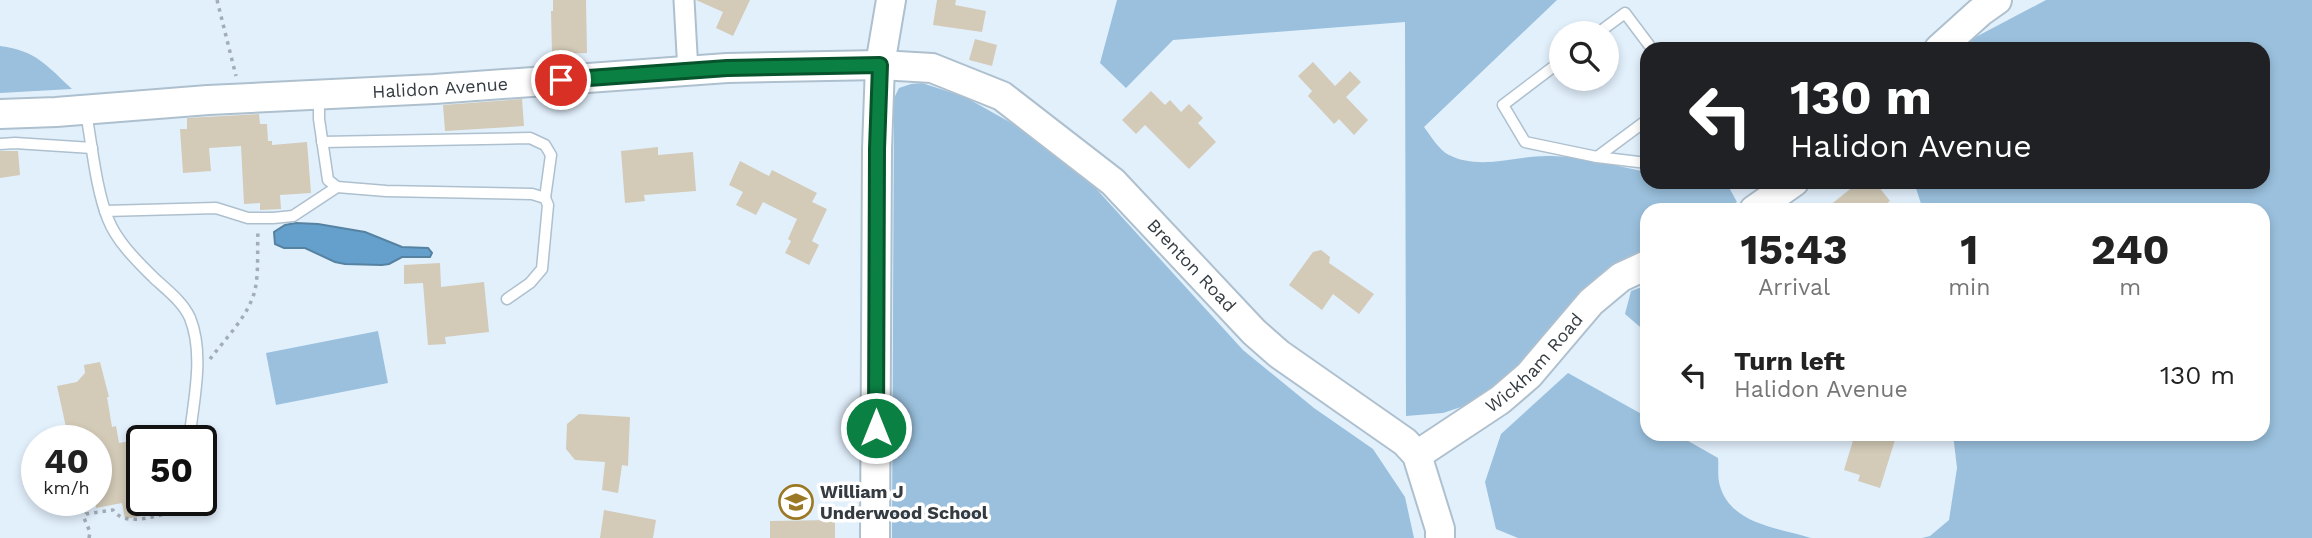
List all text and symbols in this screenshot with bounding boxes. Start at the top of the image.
map controls [1549,21,1619,91]
button: search [1549,21,1619,91]
pin [531,50,591,110]
icon: arrive [542,61,580,99]
text: 130 m [1790,68,1932,126]
icon: left [1675,70,1766,161]
street label: Halidon Avenue [372,73,509,102]
text: Halidon Avenue [1790,127,2032,165]
street label: Brenton Road [1143,214,1241,316]
text: 15:43 [1740,225,1848,274]
text: 1 [1960,225,1978,274]
text: 240 [2091,225,2170,274]
text: Arrival [1758,274,1830,301]
text: min [1948,274,1990,301]
text: m [2119,274,2141,301]
street label: Wickham Road [1481,309,1587,417]
text: Turn left [1734,346,1845,376]
icon: left [1675,356,1713,394]
text: 130 m [2160,360,2235,390]
text: Halidon Avenue [1734,376,1908,403]
position arrow [839,391,913,465]
speed limit sign: 50 [126,425,217,516]
text: 40 [44,440,89,482]
text: km/h [43,477,90,498]
place label: William J Underwood School [820,481,988,523]
school or university icon: William J Underwood School [777,483,815,521]

